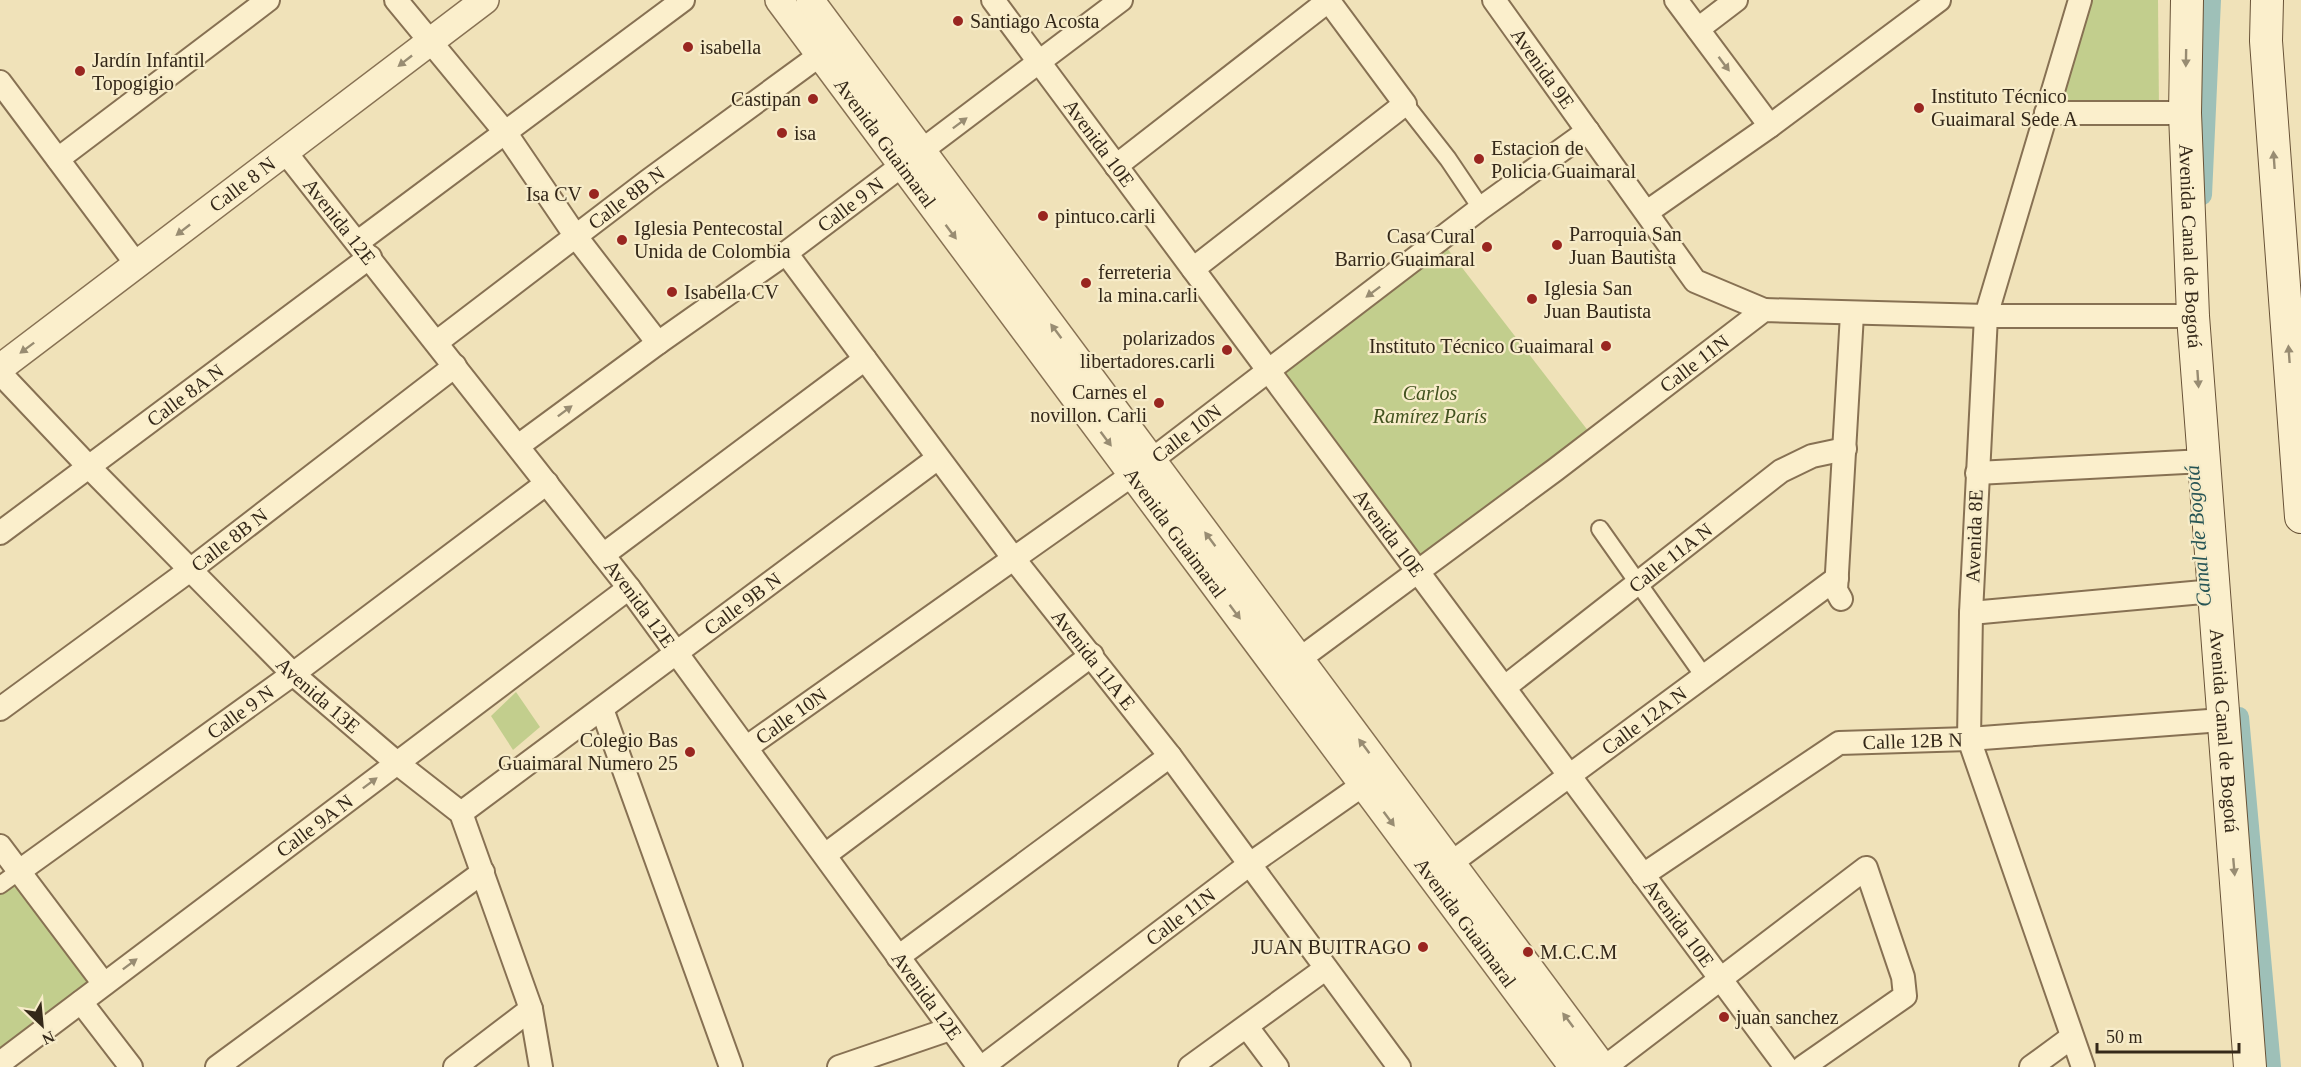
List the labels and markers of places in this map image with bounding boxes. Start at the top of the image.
place label: Santiago Acosta [970,10,1100,33]
marker: Santiago Acosta [951,14,965,28]
place label: isabella [700,36,761,58]
marker: isabella [681,40,695,54]
place label: Jardín Infantil Topogigio [92,49,205,95]
marker: Jardín Infantil Topogigio [73,64,87,78]
place label: Instituto Técnico Guaimaral Sede A [1931,85,2078,130]
place label: Castipan [731,88,801,111]
marker: Castipan [806,92,820,106]
marker: Instituto Técnico Guaimaral Sede A [1912,101,1926,115]
place label: isa [794,122,816,144]
marker: isa [775,126,789,140]
place label: Estacion de Policia Guaimaral [1491,137,1636,182]
marker: Estacion de Policia Guaimaral [1472,152,1486,166]
place label: Isa CV [526,183,583,205]
marker: Isa CV [587,187,601,201]
place label: pintuco.carli [1055,205,1156,228]
marker: pintuco.carli [1036,209,1050,223]
place label: Iglesia Pentecostal Unida de Colombia [634,217,791,262]
place label: Parroquia San Juan Bautista [1569,223,1682,268]
place label: Casa Cural Barrio Guaimaral [1335,225,1475,270]
marker: Iglesia Pentecostal Unida de Colombia [615,233,629,247]
marker: Parroquia San Juan Bautista [1550,238,1564,252]
marker: Casa Cural Barrio Guaimaral [1480,240,1494,254]
place label: ferreteria la mina.carli [1098,261,1198,306]
marker: ferreteria la mina.carli [1079,276,1093,290]
place label: Iglesia San Juan Bautista [1544,277,1651,322]
place label: Isabella CV [684,281,780,303]
marker: Isabella CV [665,285,679,299]
marker: Iglesia San Juan Bautista [1525,292,1539,306]
place label: polarizados libertadores.carli [1080,327,1215,372]
place label: Instituto Técnico Guaimaral [1369,335,1594,357]
marker: Instituto Técnico Guaimaral [1599,339,1613,353]
marker: polarizados libertadores.carli [1220,343,1234,357]
place label: Carnes el novillon. Carli [1030,381,1147,426]
marker: Carnes el novillon. Carli [1152,396,1166,410]
place label: Colegio Bas Guaimaral Numero 25 [498,729,678,774]
marker: Colegio Bas Guaimaral Numero 25 [683,745,697,759]
place label: JUAN BUITRAGO [1252,936,1411,958]
marker: JUAN BUITRAGO [1416,940,1430,954]
place label: M.C.C.M [1540,941,1617,963]
marker: M.C.C.M [1521,945,1535,959]
place label: juan sanchez [1735,1006,1839,1029]
marker: juan sanchez [1717,1010,1731,1024]

